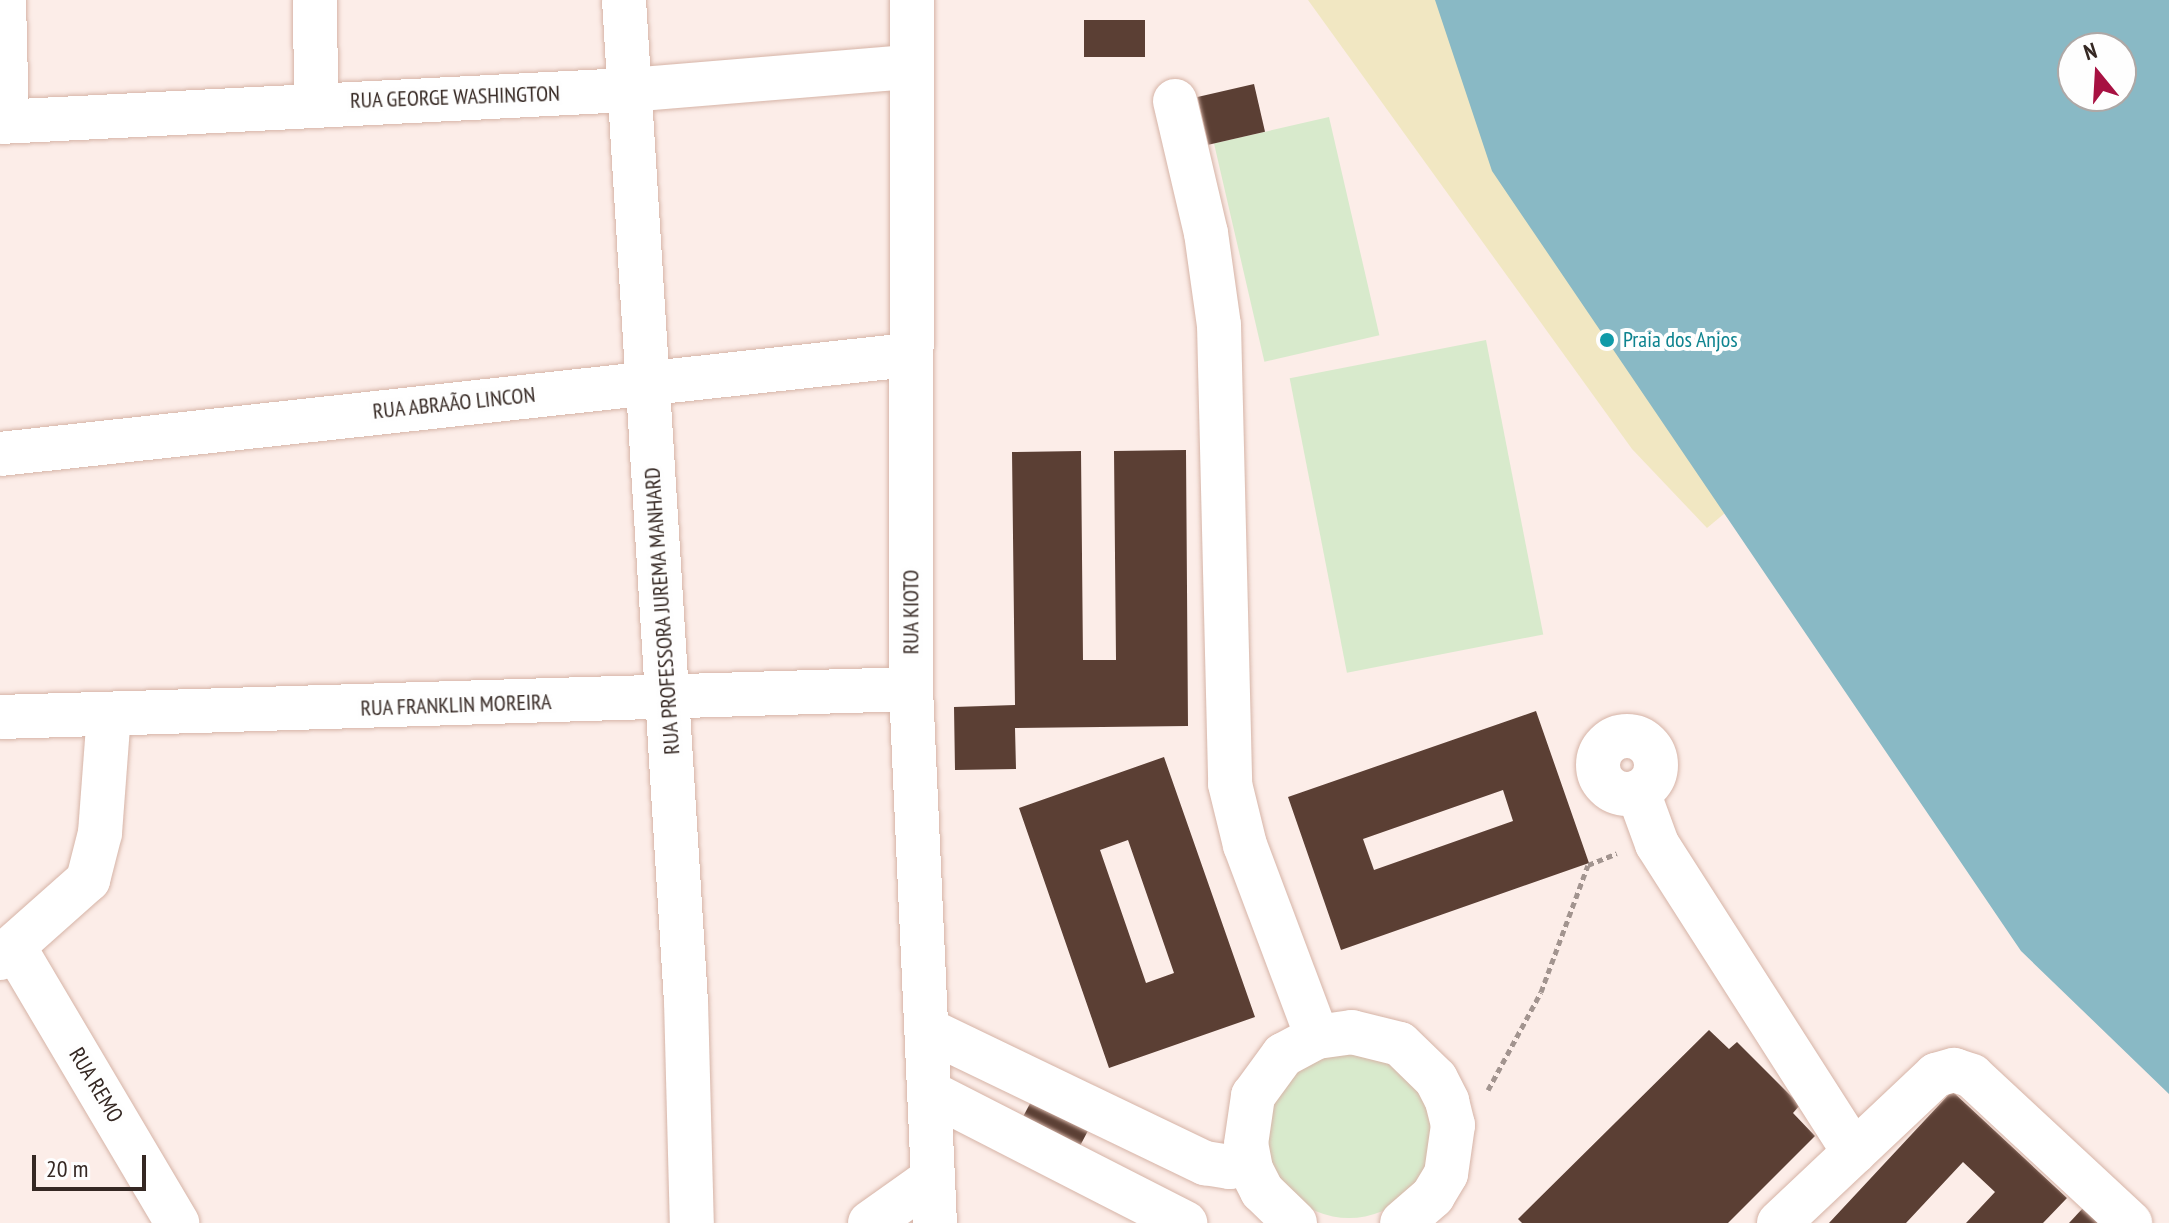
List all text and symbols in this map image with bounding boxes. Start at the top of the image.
north arrow [2057,32,2137,112]
text: N [2080,36,2100,66]
street label: RUA GEORGE WASHINGTON [349,80,561,114]
place label: Praia dos Anjos [1623,327,1738,353]
marker: Praia dos Anjos [1598,331,1616,349]
street label: RUA ABRAÃO LINCON [371,381,537,425]
street label: RUA PROFESSORA JUREMA MANHARD [639,465,685,757]
street label: RUA KIOTO [898,569,924,655]
street label: RUA FRANKLIN MOREIRA [360,688,552,722]
street label: RUA REMO [63,1043,129,1127]
scale bar [36,1139,150,1189]
text: 20 m [46,1153,88,1184]

